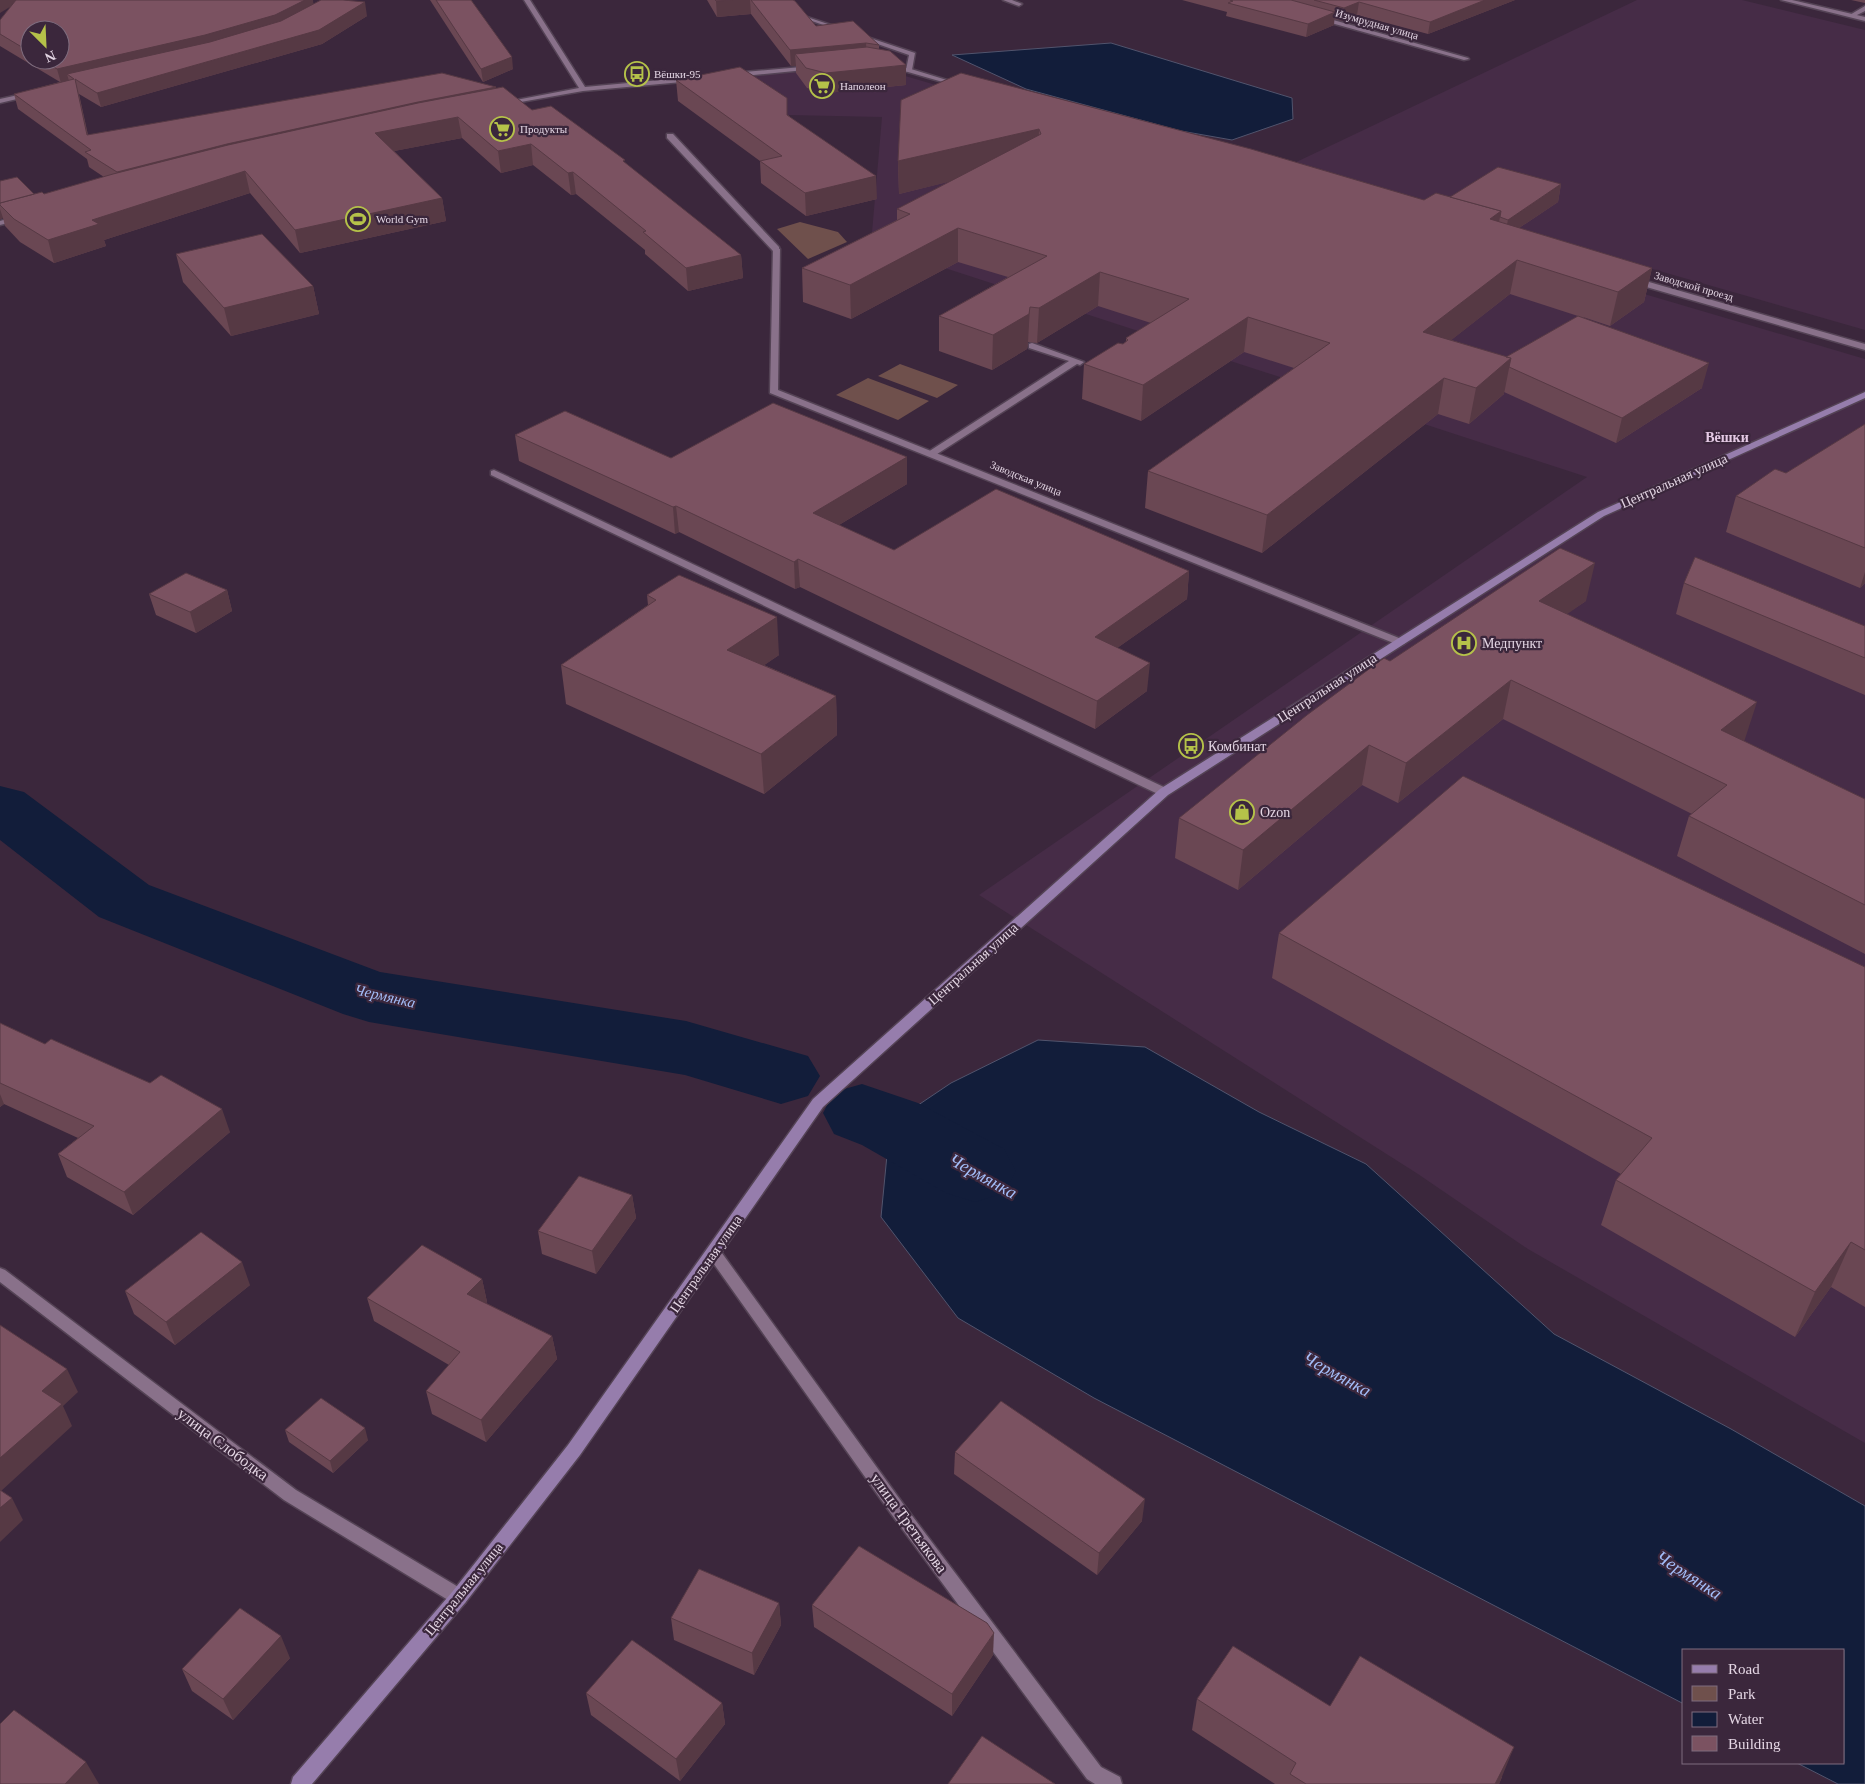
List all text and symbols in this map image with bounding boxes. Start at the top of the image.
street label: Изумрудная улица [1334,6,1420,42]
north arrow [20,20,70,70]
text: N [42,48,58,65]
bus stop icon: Вёшки-95 [624,61,650,87]
place label: Вёшки-95 [654,68,701,80]
supermarket icon: Наполеон [809,73,835,99]
place label: Наполеон [840,80,886,92]
supermarket icon: Продукты [489,116,515,142]
place label: Продукты [520,123,568,135]
sports icon: World Gym [345,206,371,232]
place label: World Gym [376,213,428,225]
street label: Заводской проезд [1653,269,1735,303]
district label: Вёшки [1705,430,1749,445]
street label: Центральная улица [1618,450,1730,511]
street label: Заводская улица [988,458,1064,498]
hospital icon: Медпункт [1451,630,1477,656]
place label: Медпункт [1482,636,1542,651]
street label: Центральная улица [1275,650,1380,726]
bus stop icon: Комбинат [1178,733,1204,759]
place label: Комбинат [1208,739,1266,754]
shop icon: Ozon [1229,799,1255,825]
place label: Ozon [1260,805,1290,820]
street label: Центральная улица [925,919,1021,1008]
water label: Чермянка [353,981,417,1011]
water label: Чермянка [946,1149,1020,1203]
street label: Центральная улица [667,1212,746,1315]
water label: Чермянка [1300,1347,1374,1401]
street label: улица Слободка [174,1405,271,1484]
street label: улица Третьякова [866,1470,951,1577]
street label: Центральная улица [422,1539,507,1638]
water label: Чермянка [1652,1546,1726,1604]
legend [1682,1649,1845,1764]
text: Road [1728,1661,1760,1677]
text: Park [1728,1686,1756,1702]
text: Water [1728,1711,1763,1727]
text: Building [1728,1736,1781,1752]

